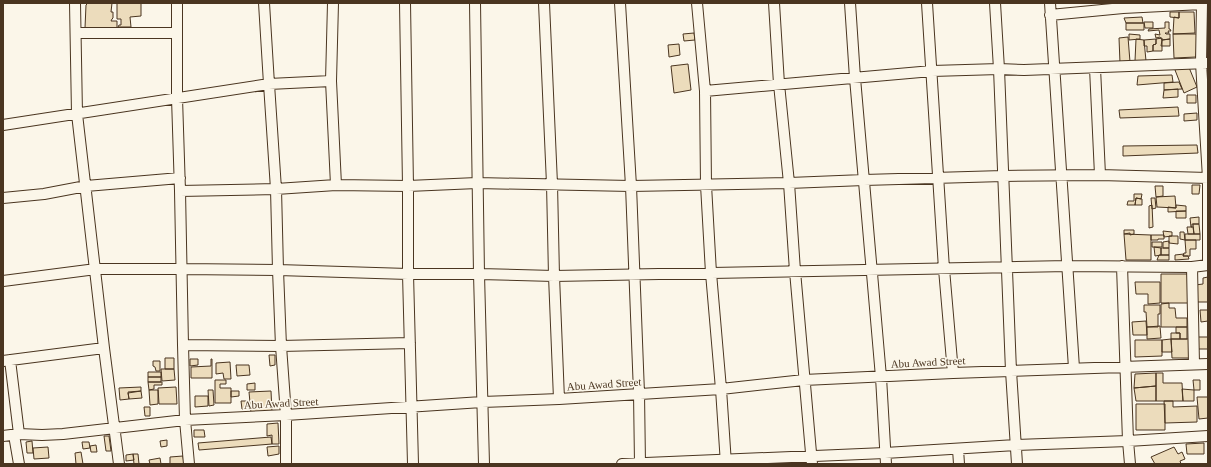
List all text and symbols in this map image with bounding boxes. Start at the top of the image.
street label: Abu Awad Street [890,354,966,370]
street label: Abu Awad Street [566,375,642,393]
street label: Abu Awad Street [243,395,319,411]

